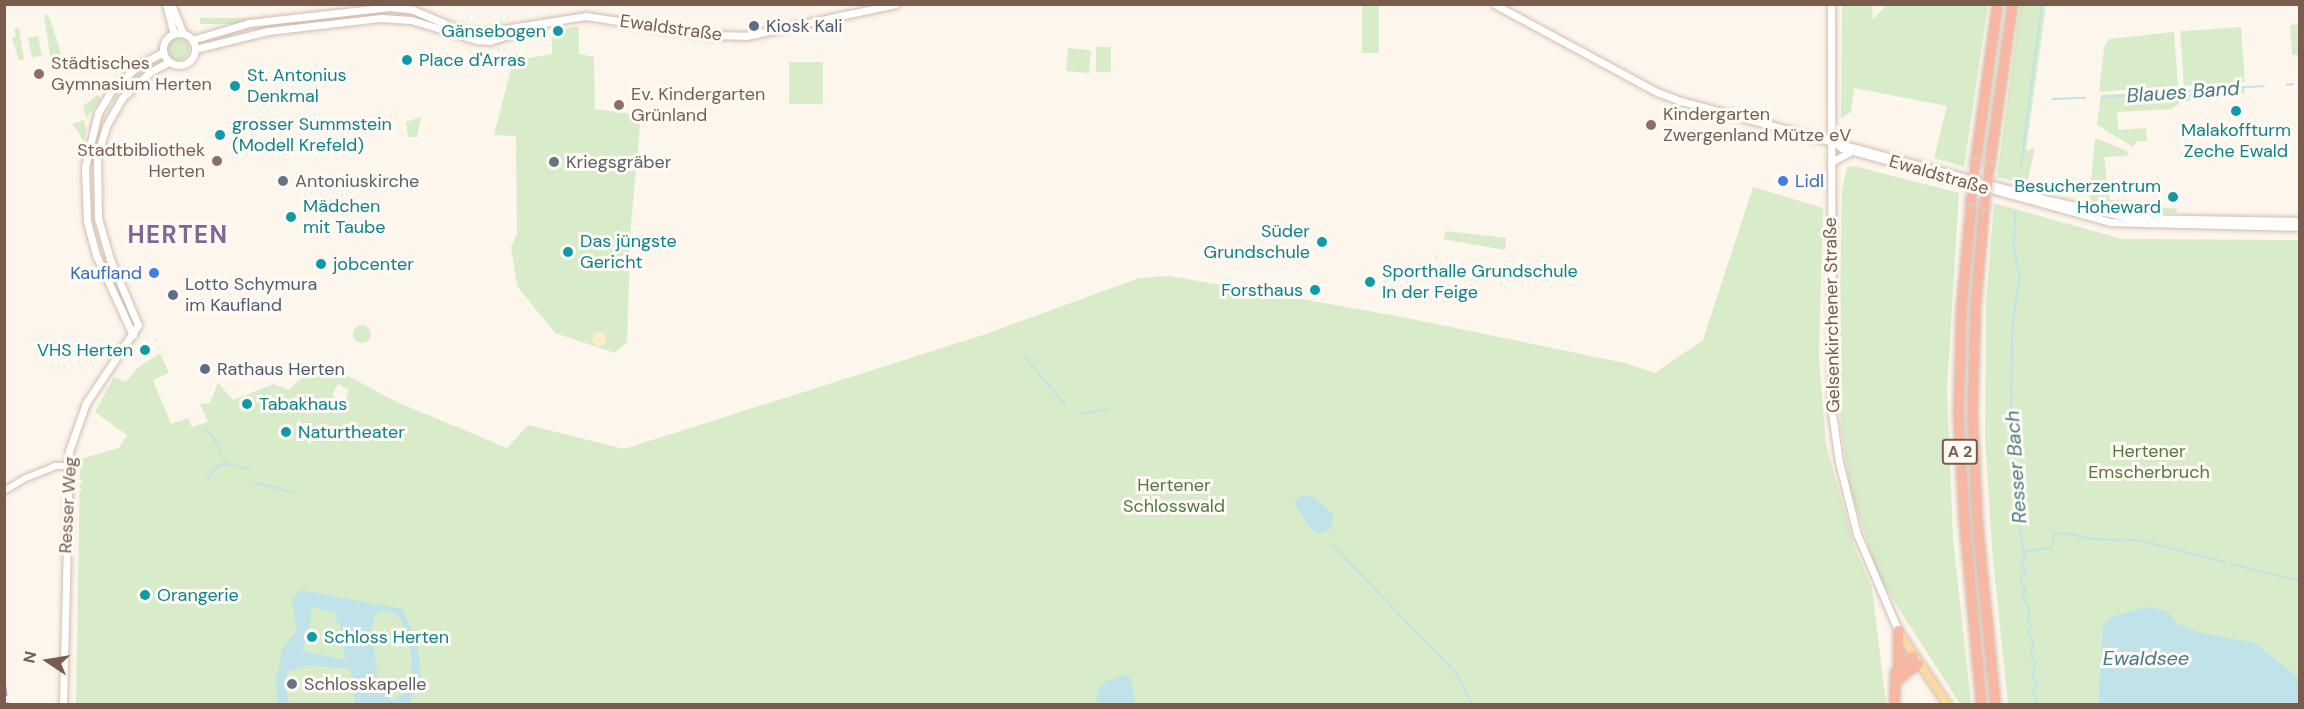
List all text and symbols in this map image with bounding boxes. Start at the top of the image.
street label: Ewaldstraße [619,10,723,46]
place label: Kiosk Kali [766,15,843,37]
marker: Kiosk Kali [747,19,761,33]
place label: Gänsebogen [441,20,546,42]
marker: Gänsebogen [551,24,565,38]
place label: Place d'Arras [419,49,526,71]
place label: Städtisches Gymnasium Herten [51,53,212,96]
marker: Place d'Arras [400,53,414,67]
place label: St. Antonius Denkmal [247,65,347,107]
marker: Städtisches Gymnasium Herten [32,67,46,81]
water label: Blaues Band [2126,76,2240,108]
marker: St. Antonius Denkmal [228,79,242,93]
place label: Ev. Kindergarten Grünland [631,84,765,127]
marker: Ev. Kindergarten Grünland [612,98,626,112]
place label: Kindergarten Zwergenland Mütze eV [1663,104,1851,146]
marker: Malakoffturm Zeche Ewald [2229,104,2243,118]
place label: grosser Summstein (Modell Krefeld) [232,114,392,156]
marker: Kindergarten Zwergenland Mütze eV [1644,118,1658,132]
place label: Malakoffturm Zeche Ewald [2181,120,2291,162]
marker: grosser Summstein (Modell Krefeld) [213,128,227,142]
place label: Stadtbibliothek Herten [77,140,205,182]
street label: Ewaldstraße [1887,150,1991,200]
place label: Kriegsgräber [566,151,671,173]
marker: Stadtbibliothek Herten [210,154,224,168]
marker: Kriegsgräber [547,155,561,169]
place label: Antoniuskirche [295,170,419,192]
place label: Lidl [1795,170,1824,192]
marker: Antoniuskirche [276,174,290,188]
marker: Lidl [1776,174,1790,188]
place label: Besucherzentrum Hoheward [2014,176,2161,219]
marker: Besucherzentrum Hoheward [2166,190,2180,204]
place label: Mädchen mit Taube [303,196,386,238]
marker: Mädchen mit Taube [284,210,298,224]
street label: Gelsenkirchener Straße [1819,217,1845,413]
district label: HERTEN [127,221,229,249]
place label: Süder Grundschule [1204,221,1310,264]
place label: Das jüngste Gericht [580,231,677,274]
marker: Süder Grundschule [1315,235,1329,249]
marker: Das jüngste Gericht [561,245,575,259]
place label: jobcenter [333,253,414,275]
marker: jobcenter [314,257,328,271]
place label: Sporthalle Grundschule In der Feige [1382,261,1578,304]
place label: Kaufland [70,262,142,284]
marker: Kaufland [147,266,161,280]
place label: Lotto Schymura im Kaufland [185,274,317,316]
marker: Sporthalle Grundschule In der Feige [1363,275,1377,289]
place label: Forsthaus [1221,279,1303,301]
marker: Forsthaus [1308,283,1322,297]
marker: Lotto Schymura im Kaufland [166,288,180,302]
place label: VHS Herten [37,339,133,361]
marker: VHS Herten [138,343,152,357]
place label: Rathaus Herten [217,358,345,380]
marker: Rathaus Herten [198,362,212,376]
place label: Tabakhaus [259,393,347,415]
marker: Tabakhaus [240,397,254,411]
water label: Resser Bach [2000,410,2032,524]
place label: Naturtheater [298,421,405,443]
marker: Naturtheater [279,425,293,439]
road number: A 2 [1940,439,1980,465]
park label: Hertener Emscherbruch [2088,441,2210,484]
street label: Resser Weg [55,456,81,554]
park label: Hertener Schlosswald [1123,475,1225,518]
place label: Orangerie [157,584,239,606]
marker: Orangerie [138,588,152,602]
place label: Schloss Herten [324,626,449,648]
marker: Schloss Herten [305,630,319,644]
north arrow [18,631,78,691]
water label: Ewaldsee [2103,646,2189,670]
text: N [18,649,41,665]
place label: Schlosskapelle [304,673,426,695]
marker: Schlosskapelle [285,677,299,691]

